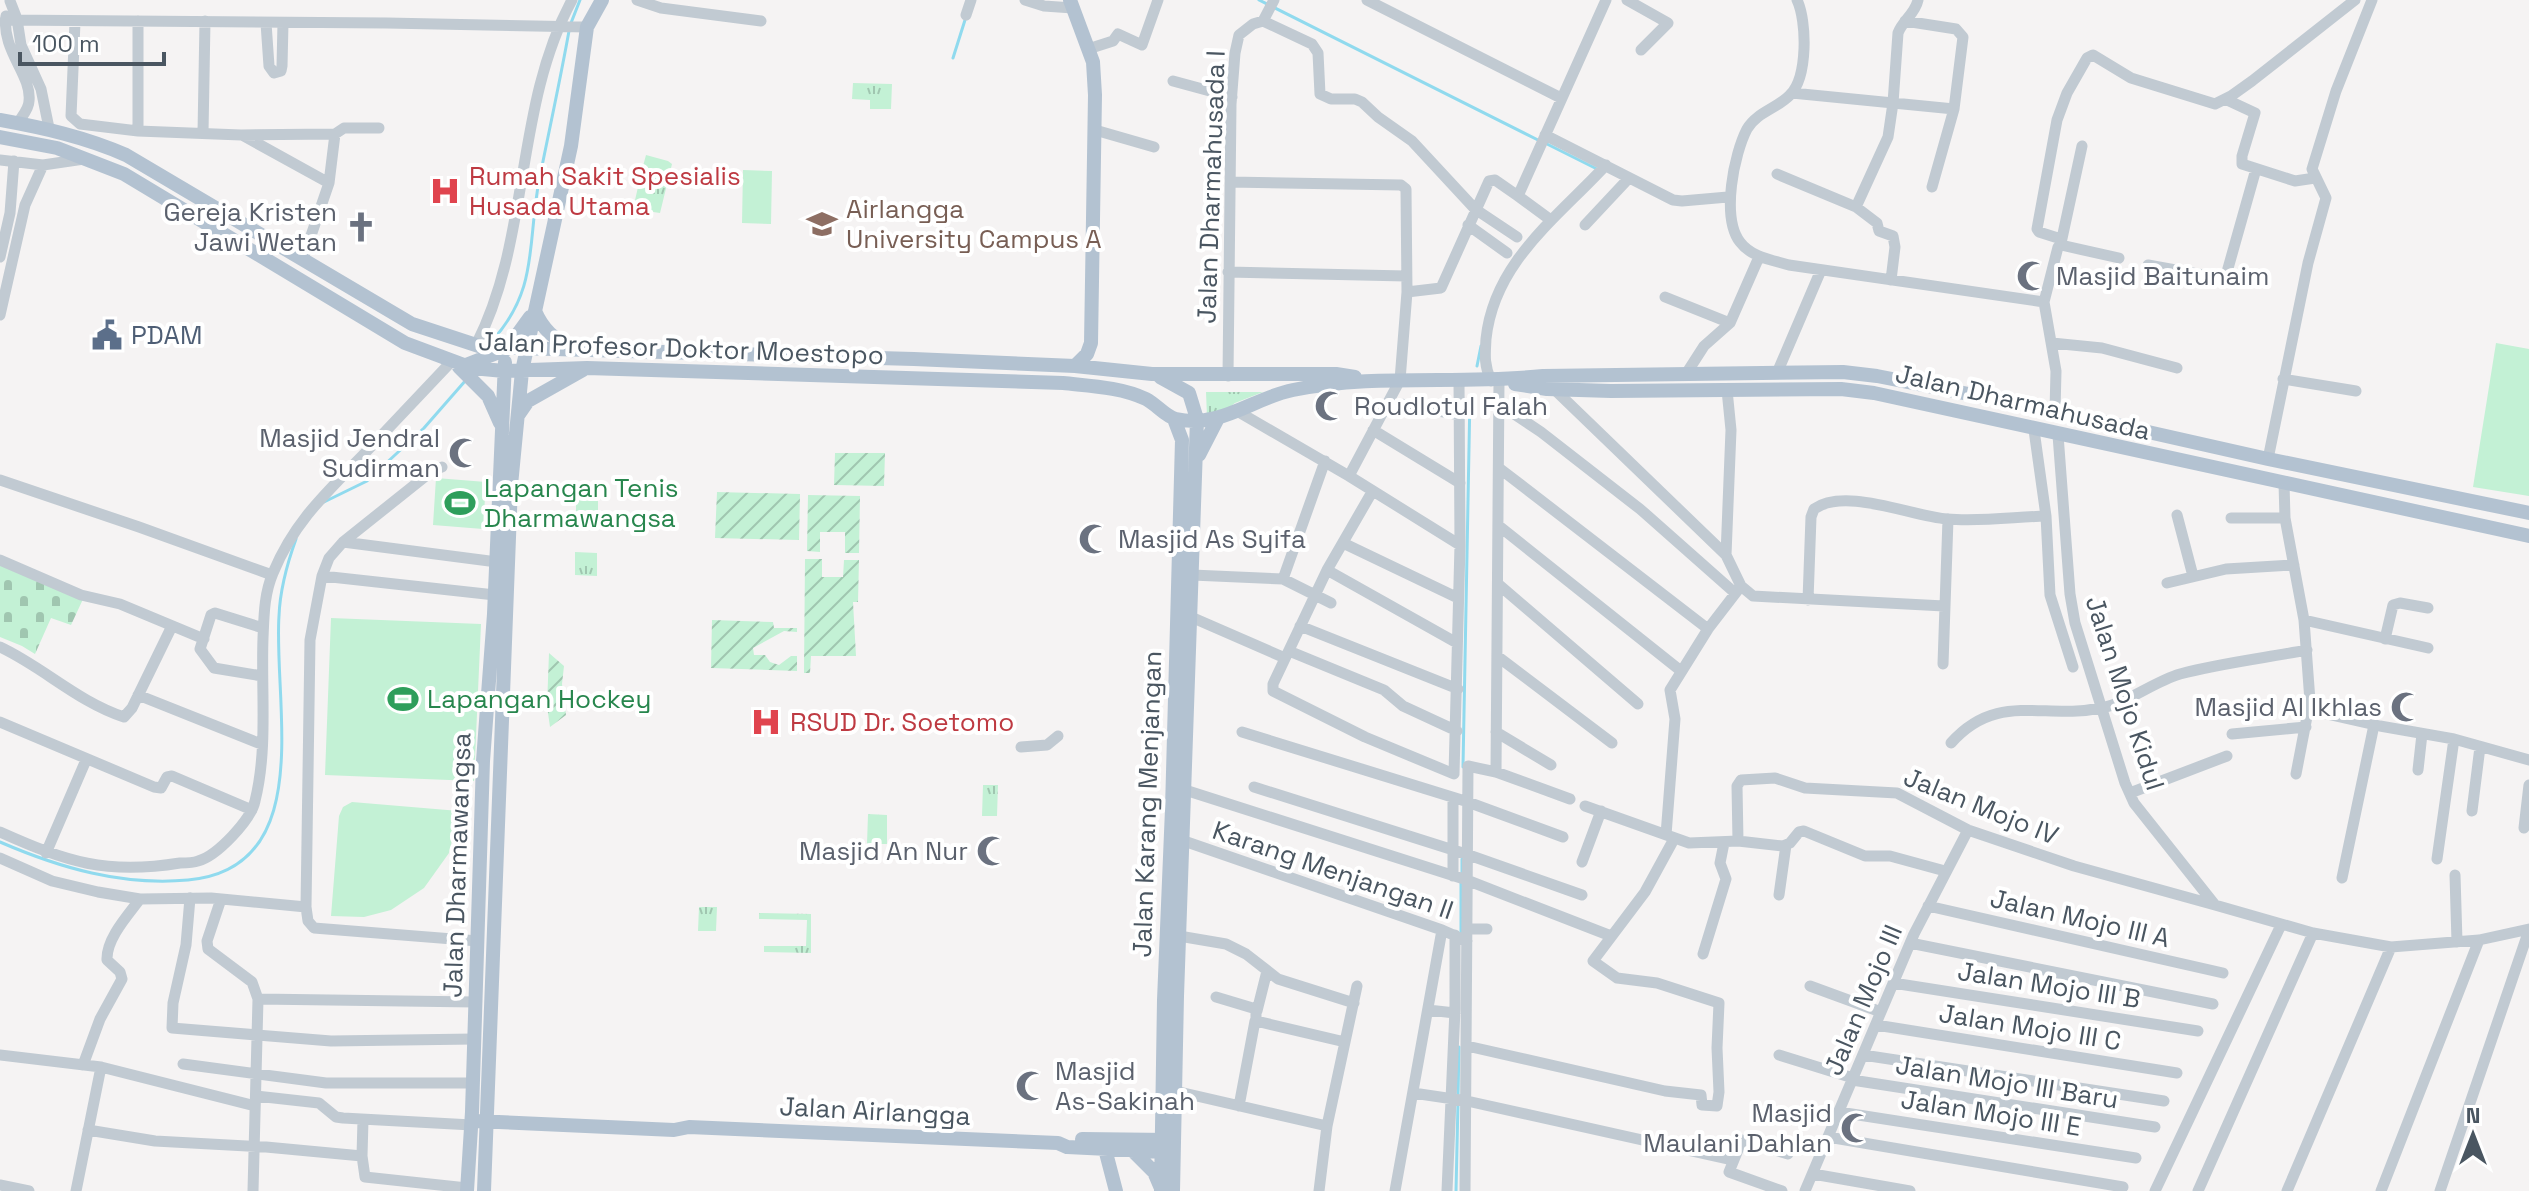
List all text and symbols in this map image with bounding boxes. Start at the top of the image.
scale bar [20,16,164,66]
text: 100 m [32,28,100,59]
street label: Jalan Dharmahusada I [1189,50,1233,324]
place label: Rumah Sakit Spesialis Husada Utama [469,159,741,223]
hospital icon: Rumah Sakit Spesialis Husada Utama [428,174,462,208]
place label: Airlangga University Campus A [846,192,1102,256]
place label: Gereja Kristen Jawi Wetan [163,195,337,259]
school or university icon: Airlangga University Campus A [805,207,839,241]
church icon: Gereja Kristen Jawi Wetan [344,210,378,244]
mosque icon: Masjid Baitunaim [2015,259,2049,293]
place label: Masjid Baitunaim [2056,259,2269,293]
public building icon: PDAM [90,318,124,352]
place label: PDAM [131,318,202,352]
street label: Jalan Profesor Doktor Moestopo [478,324,884,372]
street label: Jalan Dharmahusada [1892,356,2154,448]
mosque icon: Roudlotul Falah [1313,389,1347,423]
place label: Roudlotul Falah [1354,389,1548,423]
place label: Masjid Jendral Sudirman [259,421,440,485]
mosque icon: Masjid Jendral Sudirman [447,436,481,470]
place label: Lapangan Tenis Dharmawangsa [484,471,678,535]
sports icon: Lapangan Tenis Dharmawangsa [443,486,477,520]
mosque icon: Masjid As Syifa [1077,522,1111,556]
place label: Masjid As Syifa [1118,522,1306,556]
street label: Jalan Mojo Kidul [2078,591,2172,795]
street label: Jalan Karang Menjangan [1125,650,1169,958]
sports icon: Lapangan Hockey [386,682,420,716]
place label: Lapangan Hockey [427,682,651,716]
place label: Masjid Al Ikhlas [2194,690,2382,724]
mosque icon: Masjid Al Ikhlas [2389,690,2423,724]
hospital icon: RSUD Dr. Soetomo [749,705,783,739]
place label: RSUD Dr. Soetomo [790,705,1014,739]
street label: Jalan Dharmawangsa [435,732,479,998]
street label: Jalan Mojo IV [1899,760,2063,852]
street label: Karang Menjangan II [1208,813,1458,927]
place label: Masjid An Nur [799,834,968,868]
mosque icon: Masjid An Nur [975,834,1009,868]
street label: Jalan Mojo III A [1987,881,2173,955]
street label: Jalan Mojo III [1816,920,1910,1080]
street label: Jalan Mojo III B [1955,954,2143,1016]
street label: Jalan Mojo III C [1937,996,2123,1058]
street label: Jalan Mojo III Baru [1893,1048,2121,1116]
place label: Masjid As-Sakinah [1055,1054,1195,1118]
mosque icon: Masjid As-Sakinah [1014,1069,1048,1103]
street label: Jalan Mojo III E [1899,1082,2083,1144]
street label: Jalan Airlangga [779,1089,972,1133]
north arrow [2433,1095,2513,1175]
place label: Masjid Maulani Dahlan [1643,1096,1832,1160]
text: N [2466,1101,2480,1129]
mosque icon: Masjid Maulani Dahlan [1839,1111,1873,1145]

